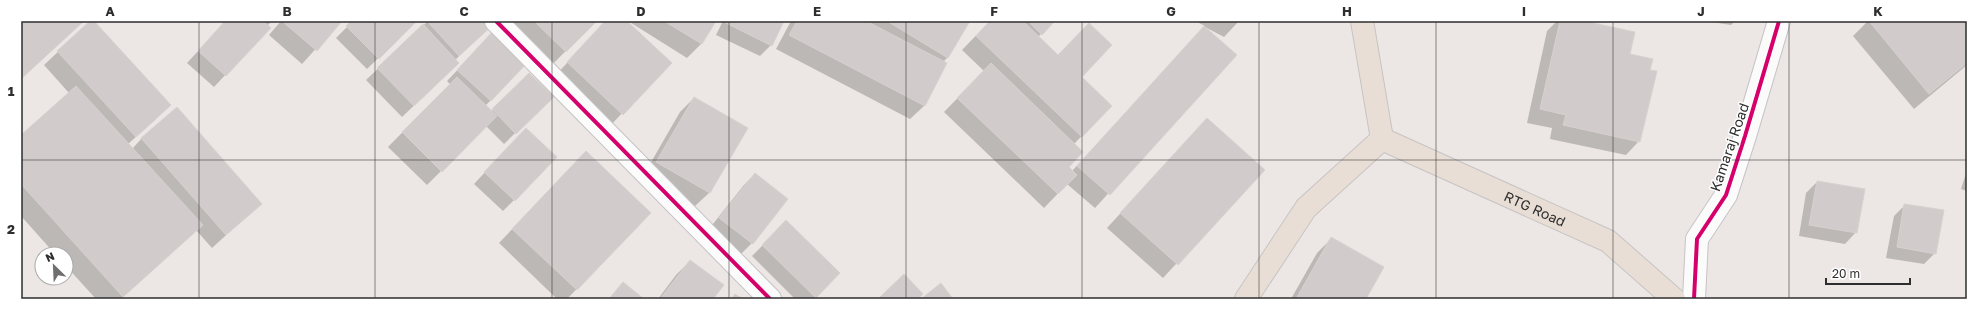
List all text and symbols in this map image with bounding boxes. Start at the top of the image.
text: A [105,3,115,19]
text: B [282,3,292,19]
text: C [459,3,469,19]
text: D [636,3,646,19]
text: E [813,3,821,19]
text: F [990,3,998,19]
text: G [1166,3,1176,19]
text: H [1342,3,1352,19]
text: I [1522,3,1526,19]
text: J [1697,3,1705,19]
text: K [1873,3,1883,19]
text: 1 [8,83,15,99]
street label: Kamaraj Road [1706,100,1752,194]
street label: RTG Road [1502,187,1568,229]
text: 2 [7,221,15,237]
north arrow [34,246,74,286]
text: N [43,249,56,264]
scale bar [1826,260,1910,286]
text: 20 m [1832,266,1860,281]

